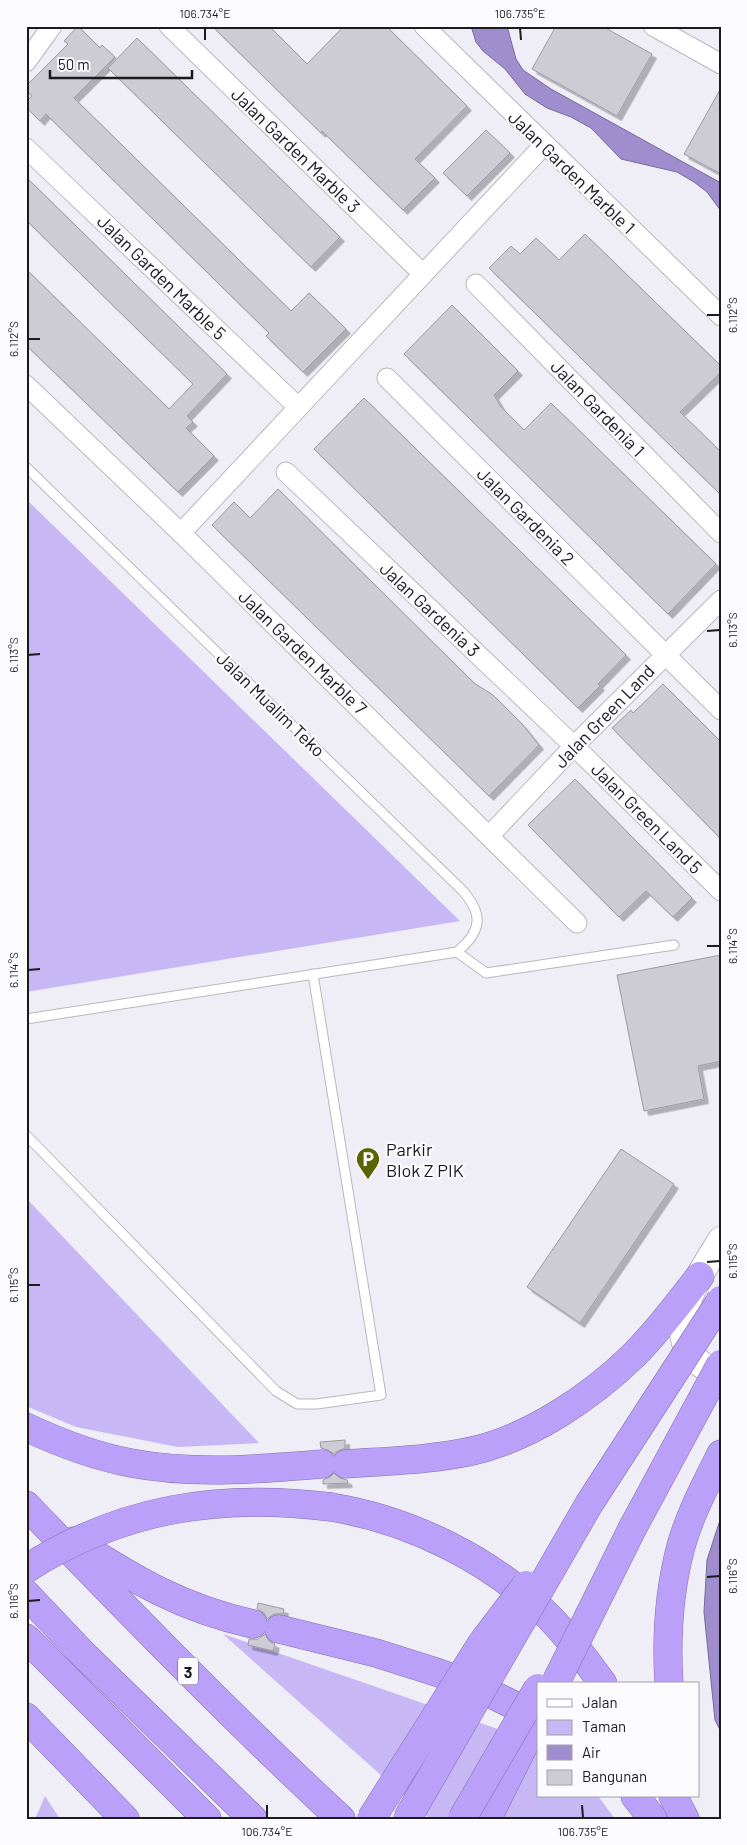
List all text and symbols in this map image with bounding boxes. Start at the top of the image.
text: 106.734°E [180,6,230,20]
text: 106.735°E [495,6,545,20]
scale bar [50,48,192,80]
text: 50 m [58,55,90,73]
street label: Jalan Garden Marble 3 [227,83,365,217]
street label: Jalan Garden Marble 1 [504,106,640,238]
street label: Jalan Garden Marble 5 [93,210,231,344]
text: 6.112°S [725,297,739,333]
text: 6.112°S [6,321,20,357]
street label: Jalan Gardenia 1 [546,355,650,461]
street label: Jalan Gardenia 2 [473,463,579,569]
street label: Jalan Gardenia 3 [375,557,485,661]
street label: Jalan Garden Marble 7 [234,585,372,719]
text: 6.113°S [725,612,739,648]
text: 6.113°S [6,637,20,673]
street label: Jalan Mualim Teko [212,647,330,761]
street label: Jalan Green Land [549,660,659,772]
street label: Jalan Green Land 5 [587,758,707,878]
text: 6.114°S [725,928,739,964]
text: 6.114°S [6,952,20,988]
place label: Parkir Blok Z PIK [386,1138,464,1181]
parking icon: Parkir Blok Z PIK [355,1146,381,1180]
text: 6.115°S [725,1243,739,1279]
text: 6.115°S [6,1267,20,1303]
text: 6.116°S [725,1558,739,1594]
text: 6.116°S [6,1583,20,1619]
road number: 3 [178,1658,198,1684]
legend [537,1682,700,1798]
text: Jalan [582,1693,618,1711]
text: Taman [582,1717,626,1735]
text: Air [582,1743,601,1761]
text: Bangunan [582,1767,647,1785]
text: 106.734°E [242,1824,292,1838]
text: 106.735°E [558,1824,608,1838]

